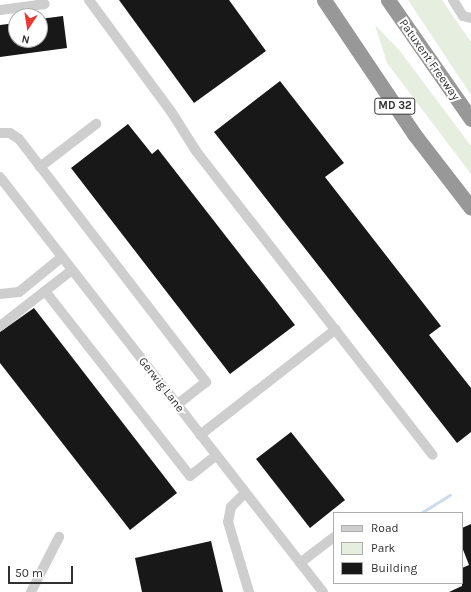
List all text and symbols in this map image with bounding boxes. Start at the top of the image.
north arrow [8,8,48,48]
street label: Patuxent Freeway [396,17,462,103]
text: N [20,32,31,46]
road number: MD 32 [374,97,416,115]
street label: Gerwig Lane [135,355,187,415]
legend [333,512,463,584]
text: Road [371,521,399,535]
text: Park [371,541,395,555]
scale bar [10,558,75,584]
text: Building [371,561,417,575]
text: 50 m [15,566,43,580]

